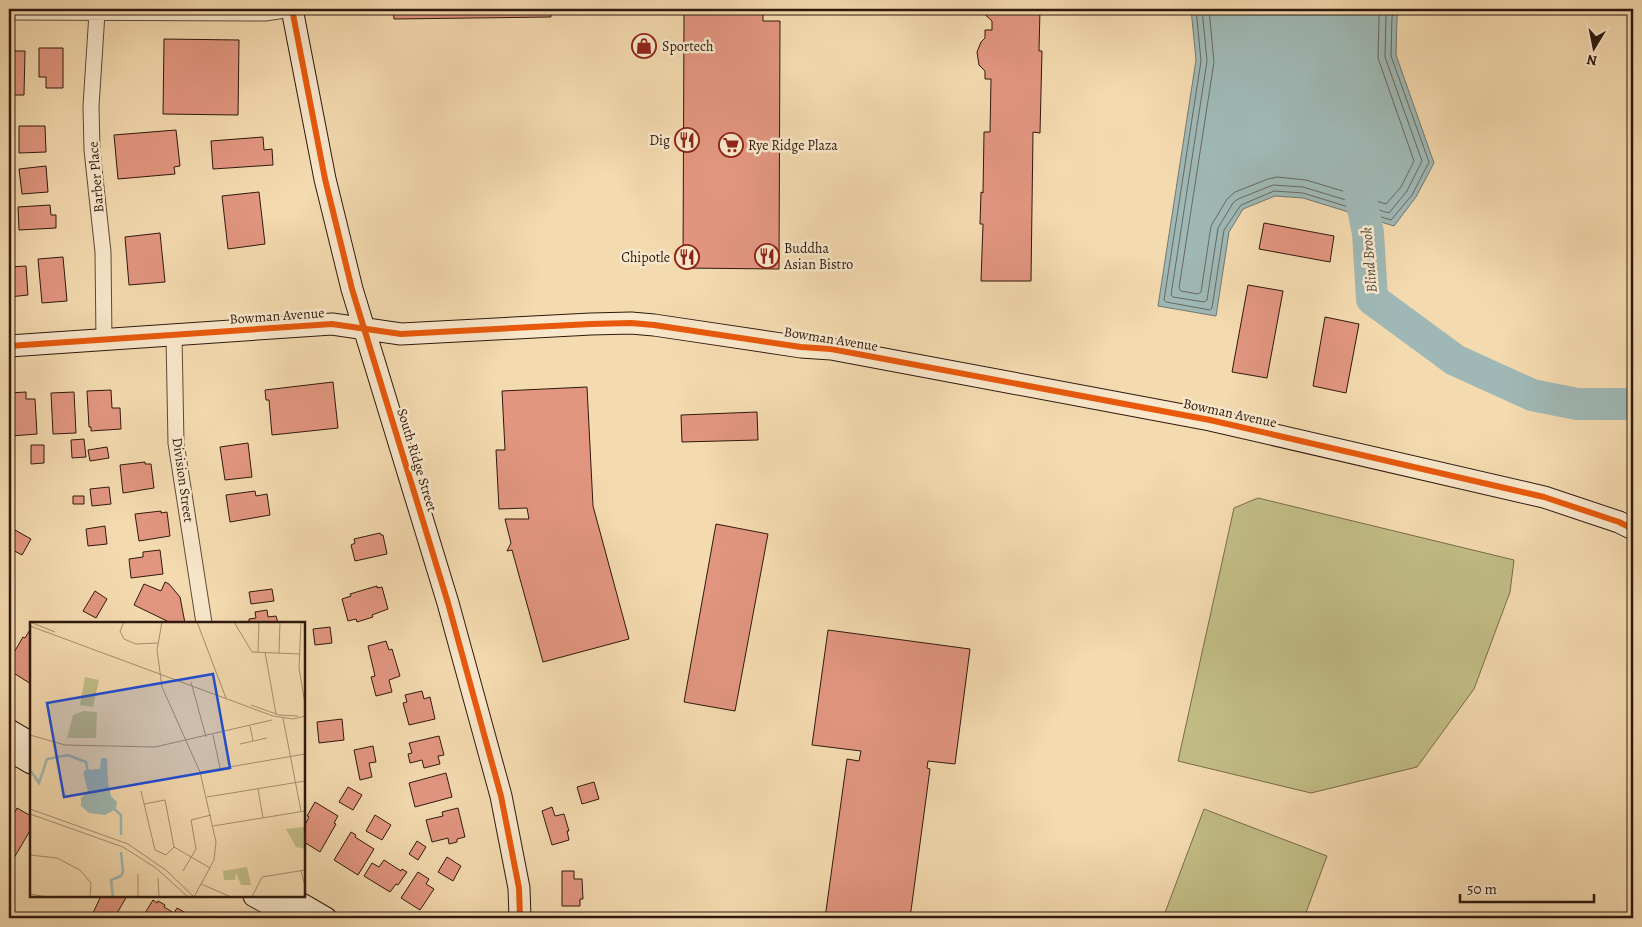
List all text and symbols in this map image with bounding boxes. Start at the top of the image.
north arrow [1570,22,1620,72]
shop icon: Sportech [631,33,657,59]
place label: Sportech [662,37,714,56]
text: N [1585,50,1599,71]
restaurant icon: Dig [674,127,700,153]
place label: Dig [649,131,670,150]
supermarket icon: Rye Ridge Plaza [718,132,744,158]
place label: Rye Ridge Plaza [748,136,838,155]
street label: Barber Place [83,141,109,213]
water label: Blind Brook [1356,226,1382,294]
place label: Buddha Asian Bistro [783,239,853,274]
restaurant icon: Buddha Asian Bistro [754,243,780,269]
restaurant icon: Chipotle [674,244,700,270]
place label: Chipotle [621,248,670,267]
street label: Bowman Avenue [229,303,325,329]
street label: Bowman Avenue [783,322,879,356]
street label: Bowman Avenue [1181,394,1279,432]
street label: South Ridge Street [392,406,442,514]
street label: Division Street [168,436,198,524]
inset map [30,622,305,897]
scale bar [1460,872,1593,904]
text: 50 m [1467,879,1497,899]

